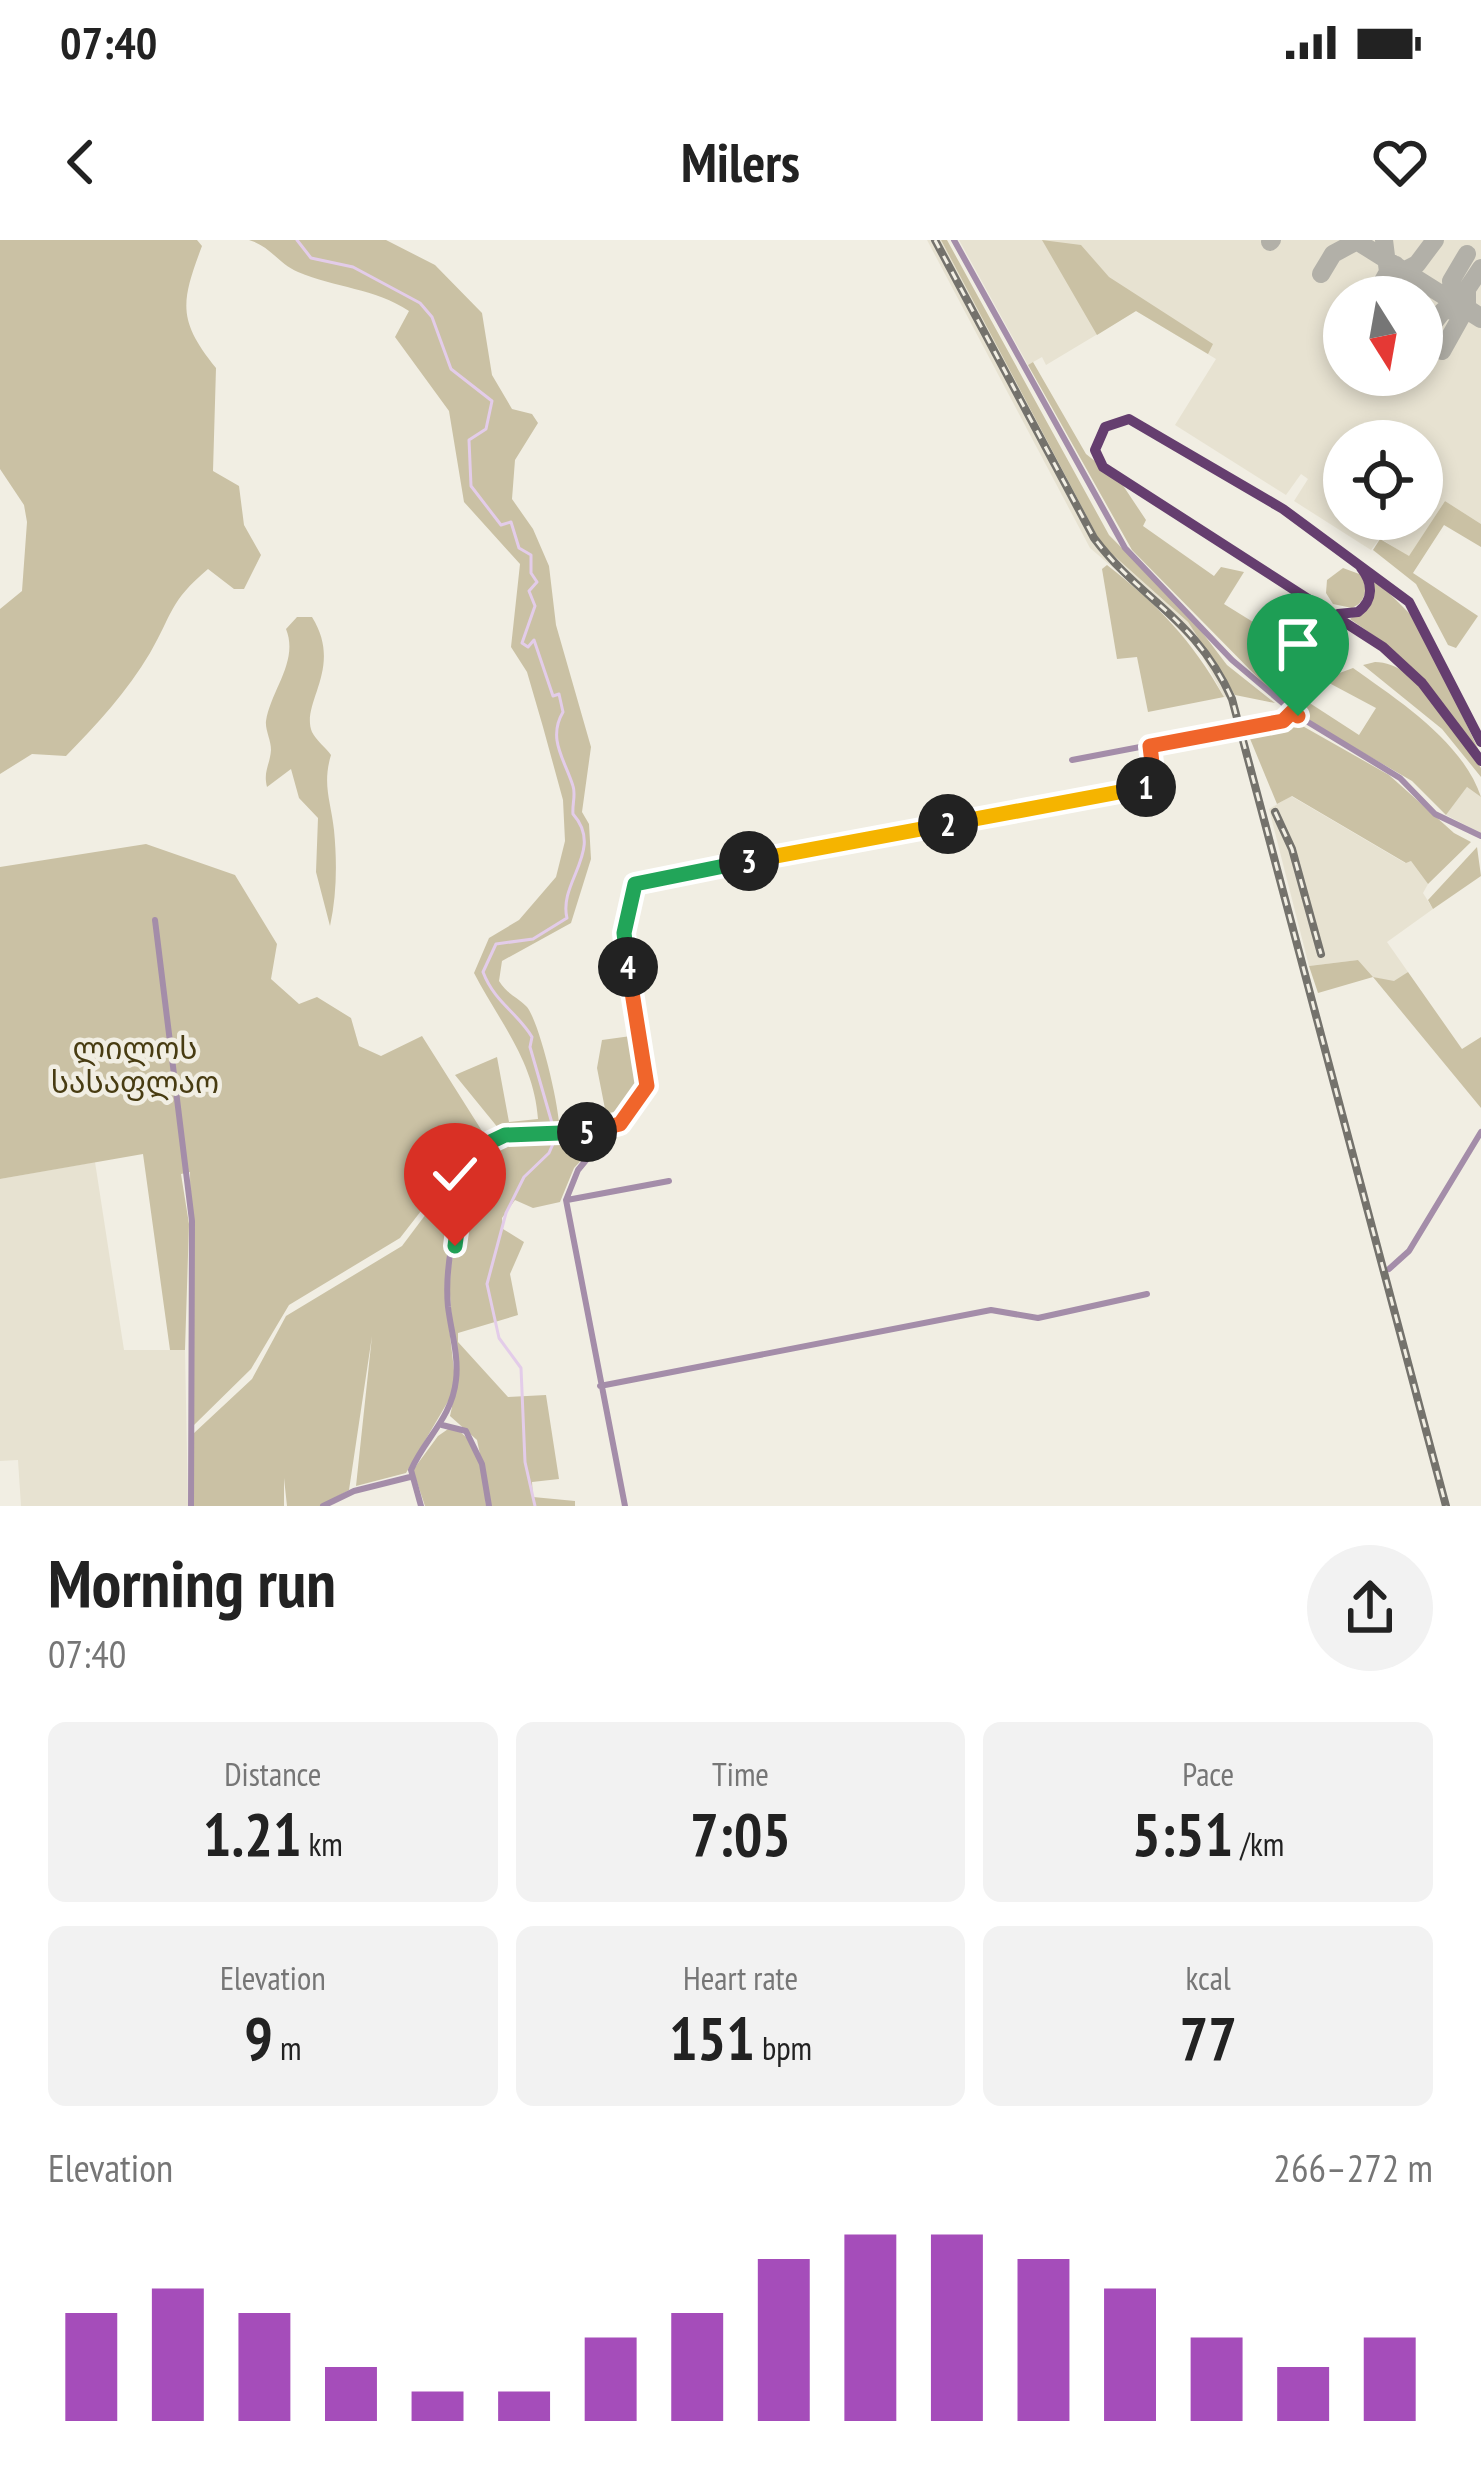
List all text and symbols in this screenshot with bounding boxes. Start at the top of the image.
text: 07:40 [60,13,157,71]
text: Milers [681,127,800,197]
icon: back [48,129,114,195]
icon: heart [1367,129,1433,195]
north arrow [1323,276,1443,396]
map controls [1323,276,1443,540]
button: locate [1323,420,1443,540]
pin [1247,593,1349,716]
icon: arrive [1265,611,1331,677]
pin: 1 [1116,757,1176,817]
text: 1 [1138,765,1154,808]
pin: 2 [918,794,978,854]
text: 2 [940,802,956,845]
pin: 3 [719,831,779,891]
text: 3 [741,839,757,882]
pin: 4 [598,937,658,997]
text: 4 [620,945,636,988]
park label: ლილოს სასაფლაო [51,1028,219,1101]
pin: 5 [557,1102,617,1162]
text: 5 [579,1110,595,1153]
pin [404,1123,506,1246]
icon: check [422,1141,488,1207]
text: Morning run [48,1540,336,1625]
button: share [1307,1545,1433,1671]
text: 07:40 [48,1628,126,1679]
text: Distance [224,1752,321,1795]
text: Time [712,1752,769,1795]
text: Pace [1182,1752,1234,1795]
text: 1.21 [203,1795,302,1873]
text: 7:05 [690,1795,791,1873]
text: 5:51 [1132,1795,1233,1873]
text: km [302,1822,343,1865]
text: /km [1233,1822,1284,1865]
text: Elevation [220,1956,326,1999]
text: Heart rate [683,1956,798,1999]
text: kcal [1186,1956,1231,1999]
text: 9 [244,1999,273,2077]
text: 151 [669,1999,755,2077]
text: 77 [1179,1999,1237,2077]
text: m [273,2026,301,2069]
text: bpm [755,2026,812,2069]
text: Elevation [48,2142,173,2193]
text: 266–272 m [1273,2142,1433,2193]

